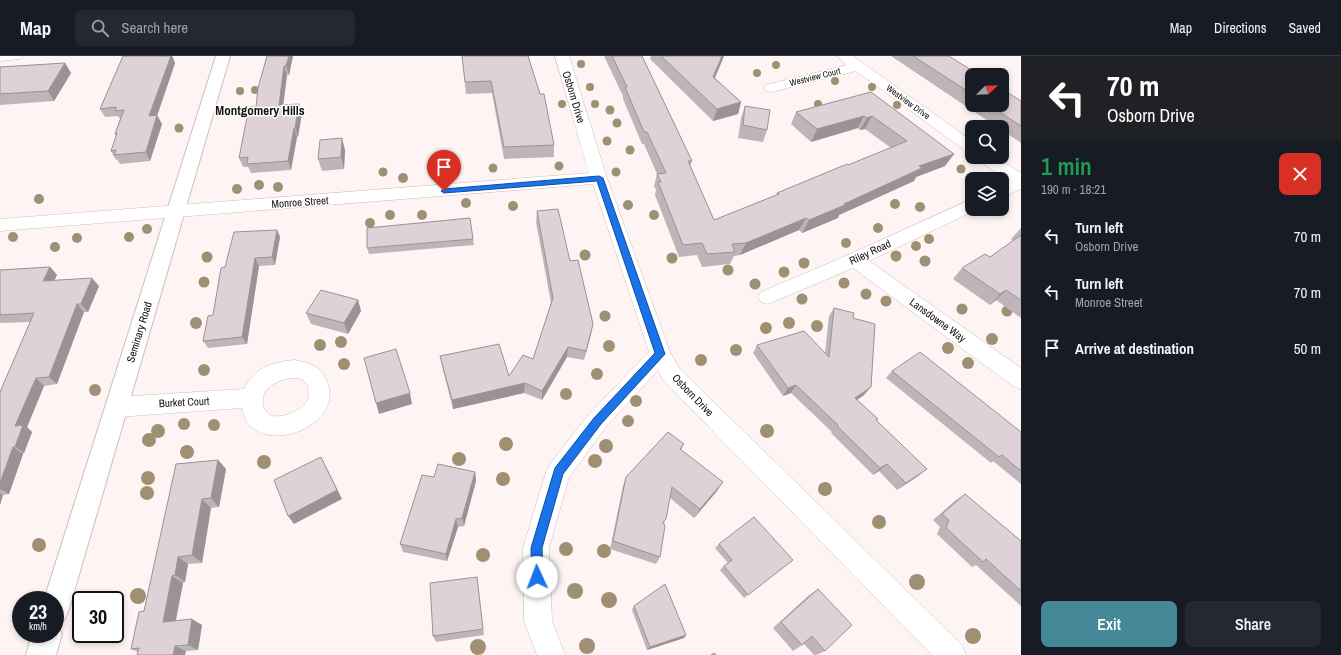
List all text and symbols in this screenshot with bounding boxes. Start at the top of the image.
search box [75,10,355,46]
text: Map [20,15,51,41]
icon: search [89,17,111,39]
text: Search here [121,17,188,38]
text: Map [1170,19,1192,37]
text: Directions [1214,19,1266,37]
text: Saved [1288,19,1321,37]
street label: Westview Court [788,65,842,89]
text: 70 m [1107,67,1159,105]
north arrow [965,68,1009,112]
map controls [965,68,1009,216]
street label: Osborn Drive [559,69,589,125]
icon: left [1041,72,1093,124]
street label: Westview Drive [884,82,932,122]
district label: Montgomery Hills [215,102,305,119]
text: Osborn Drive [1107,103,1195,128]
button: search [965,120,1009,164]
pin [427,150,461,191]
text: 1 min [1041,150,1092,182]
button: close [1279,153,1321,195]
icon: arrive [433,156,455,178]
button: layers [965,172,1009,216]
text: 190 m · 18:21 [1041,181,1106,198]
street label: Monroe Street [271,193,329,211]
text: Turn left [1075,217,1123,238]
icon: left [1041,225,1063,247]
text: 70 m [1294,226,1321,247]
street label: Riley Road [847,236,893,268]
text: Osborn Drive [1075,238,1138,255]
text: Turn left [1075,273,1123,294]
icon: left [1041,281,1063,303]
text: 70 m [1294,282,1321,303]
text: Monroe Street [1075,294,1143,311]
street label: Lansdowne Way [907,295,969,345]
street label: Seminary Road [123,300,155,364]
icon: arrive [1041,337,1063,359]
text: Arrive at destination [1075,338,1194,359]
text: 50 m [1294,338,1321,359]
street label: Osborn Drive [669,371,717,419]
street label: Burket Court [158,394,210,410]
position arrow [516,556,558,598]
speed limit sign: 30 [72,591,124,643]
text: 23 [29,598,47,625]
button: Exit [1041,601,1177,647]
button: Share [1185,601,1321,647]
text: km/h [29,620,47,633]

